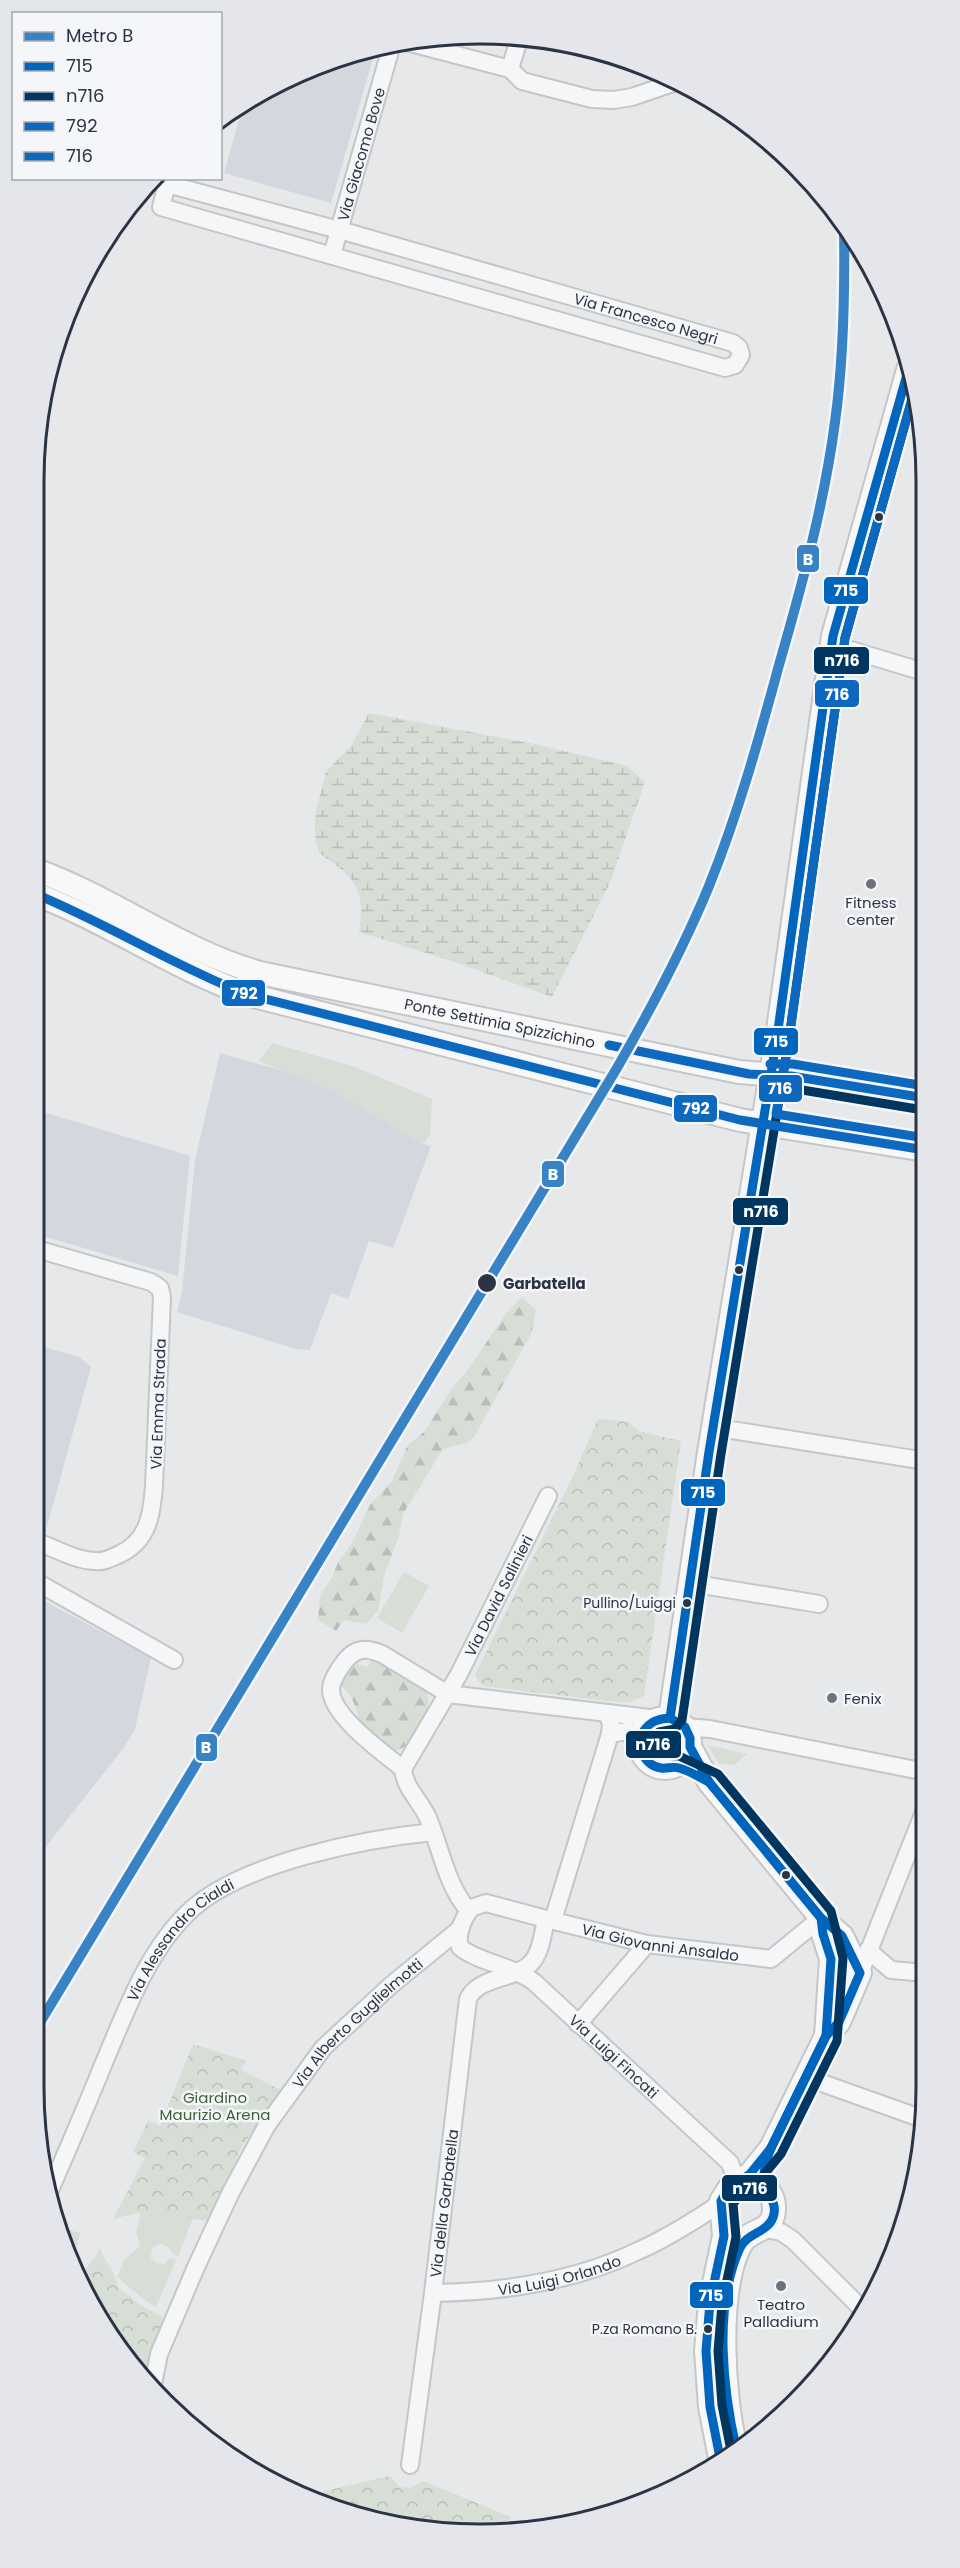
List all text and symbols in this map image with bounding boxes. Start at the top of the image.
legend [12,12,222,180]
text: Metro B [66,23,133,48]
text: 715 [66,53,93,78]
text: n716 [66,83,105,108]
street label: Via Giacomo Bove [332,85,390,223]
text: 792 [66,113,98,138]
text: 716 [66,143,93,168]
street label: Via Francesco Negri [571,287,721,349]
unlabelled marker [873,511,885,523]
line badge: B [796,544,820,573]
text: B [803,548,813,571]
line badge: 715 [823,576,869,605]
text: 715 [834,579,858,602]
line badge: n716 [813,646,870,675]
text: n716 [824,649,860,672]
line badge: 716 [814,679,860,708]
text: 716 [825,683,849,706]
marker: Fitness center [864,877,878,891]
place label: Fitness center [845,892,897,930]
line badge: 792 [221,979,266,1007]
text: 792 [230,982,258,1005]
street label: Ponte Settimia Spizzichino [403,993,597,1053]
line badge: 715 [753,1027,799,1056]
text: 715 [764,1030,788,1053]
line badge: 716 [758,1074,803,1103]
text: 716 [768,1077,792,1100]
line badge: 792 [673,1094,718,1123]
text: 792 [682,1097,710,1120]
line badge: B [541,1160,565,1188]
text: B [548,1163,558,1186]
line badge: n716 [732,1197,789,1226]
text: n716 [743,1200,779,1223]
unlabelled marker [733,1264,745,1276]
marker: Garbatella [476,1272,498,1294]
place label: Garbatella [503,1273,586,1294]
street label: Via Emma Strada [145,1338,171,1470]
line badge: 715 [680,1478,726,1507]
text: 715 [691,1481,715,1504]
street label: Via David Salinieri [459,1531,537,1660]
place label: Pullino/Luiggi [583,1593,676,1613]
marker: Pullino/Luiggi [681,1597,693,1609]
place label: Fenix [844,1688,881,1709]
marker: Fenix [825,1691,839,1705]
line badge: n716 [625,1730,682,1759]
line badge: B [195,1733,218,1762]
text: n716 [635,1733,671,1756]
text: B [201,1736,211,1759]
unlabelled marker [780,1869,792,1881]
street label: Via Alessandro Cialdi [121,1873,237,2004]
street label: Via Giovanni Ansaldo [580,1918,740,1966]
street label: Via Alberto Guglielmotti [287,1953,427,2092]
street label: Via Luigi Fincati [565,2009,663,2103]
park label: Giardino Maurizio Arena [160,2087,270,2125]
street label: Via della Garbatella [424,2128,463,2278]
line badge: n716 [721,2174,778,2202]
text: n716 [732,2177,768,2200]
street label: Via Luigi Orlando [497,2249,624,2300]
marker: Teatro Palladium [774,2279,788,2293]
line badge: 715 [689,2281,734,2309]
text: 715 [699,2284,723,2307]
place label: Teatro Palladium [743,2294,819,2332]
place label: P.za Romano B. [592,2319,697,2339]
marker: P.za Romano B. [702,2323,714,2335]

